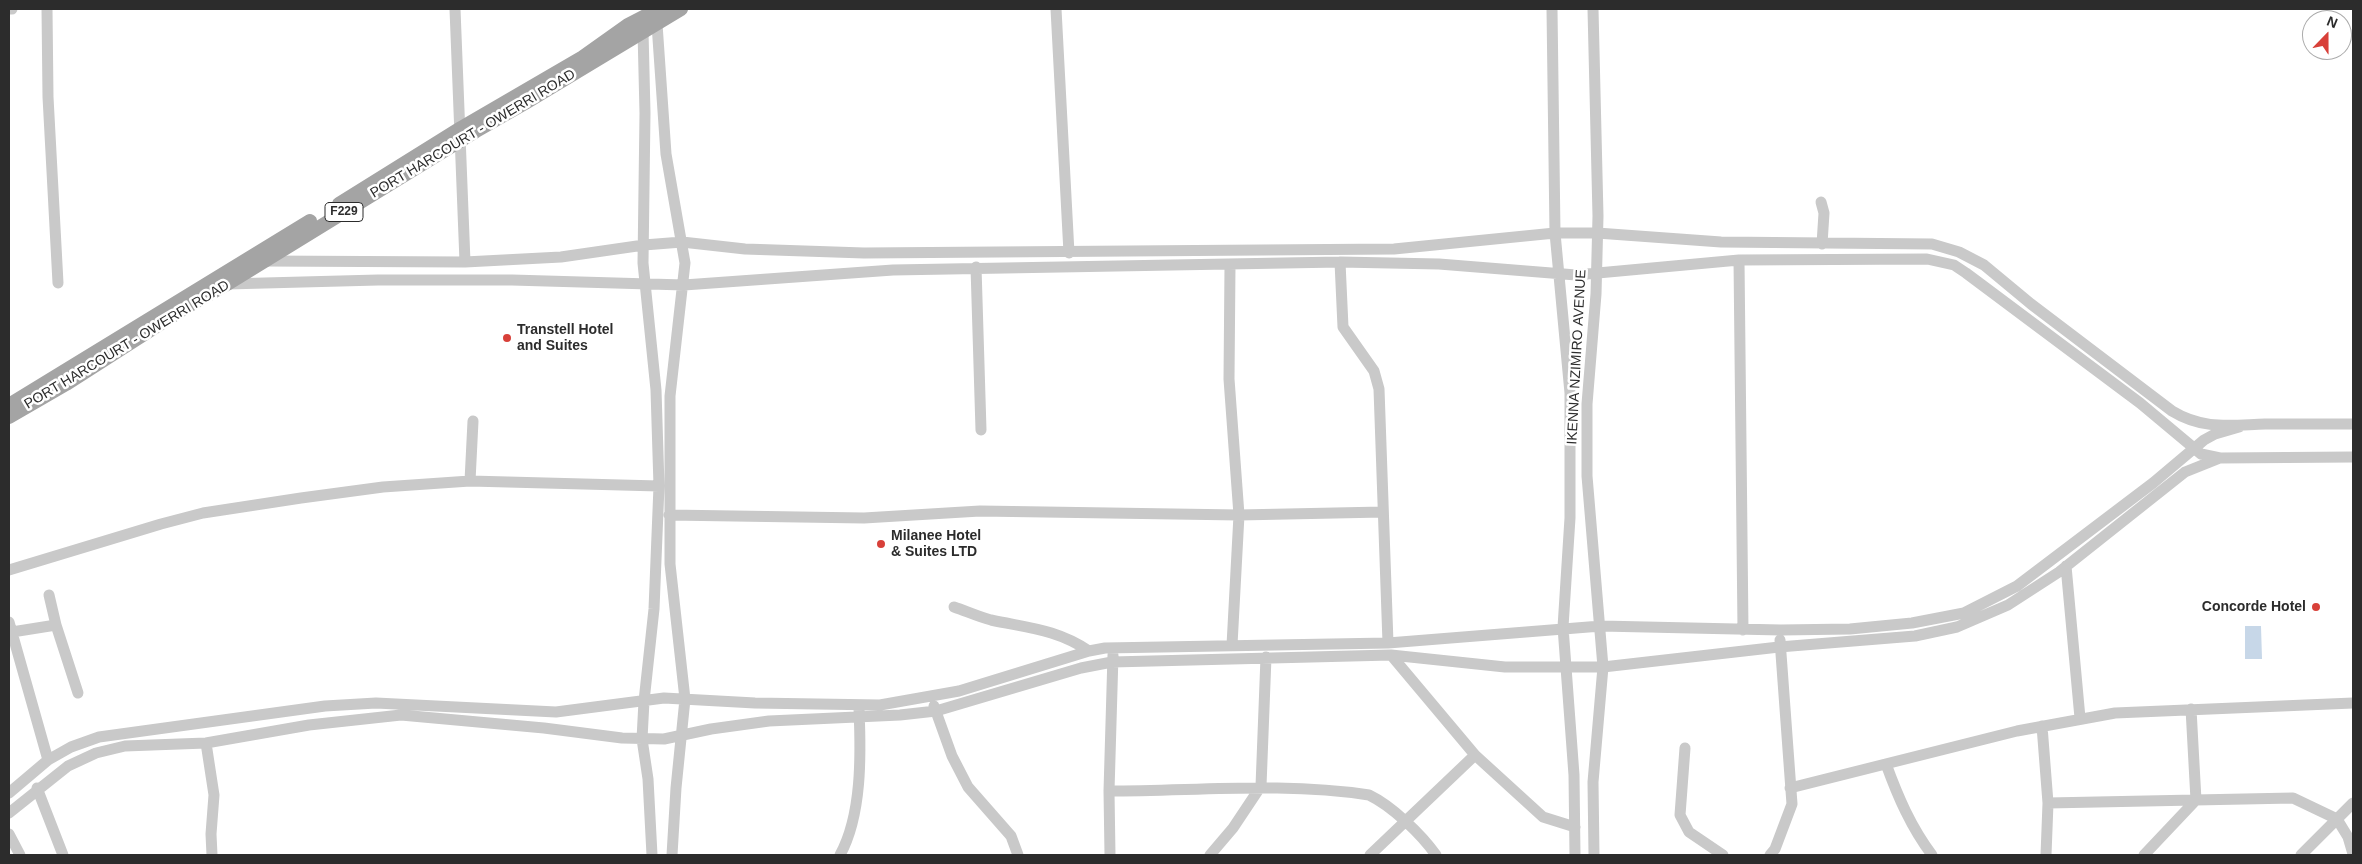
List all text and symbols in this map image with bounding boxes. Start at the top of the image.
north arrow [2302,10,2352,60]
text: N [2325,13,2340,31]
street label: PORT HARCOURT - OWERRI ROAD [368,66,578,202]
road number: F229 [325,202,363,222]
street label: IKENNA NZIMIRO AVENUE [1564,269,1590,445]
street label: PORT HARCOURT - OWERRI ROAD [22,277,232,413]
place label: Transtell Hotel and Suites [517,322,613,354]
marker: Transtell Hotel and Suites [501,332,513,344]
place label: Milanee Hotel & Suites LTD [891,528,981,560]
marker: Milanee Hotel & Suites LTD [875,538,887,550]
place label: Concorde Hotel [2202,599,2306,615]
marker: Concorde Hotel [2310,601,2322,613]

